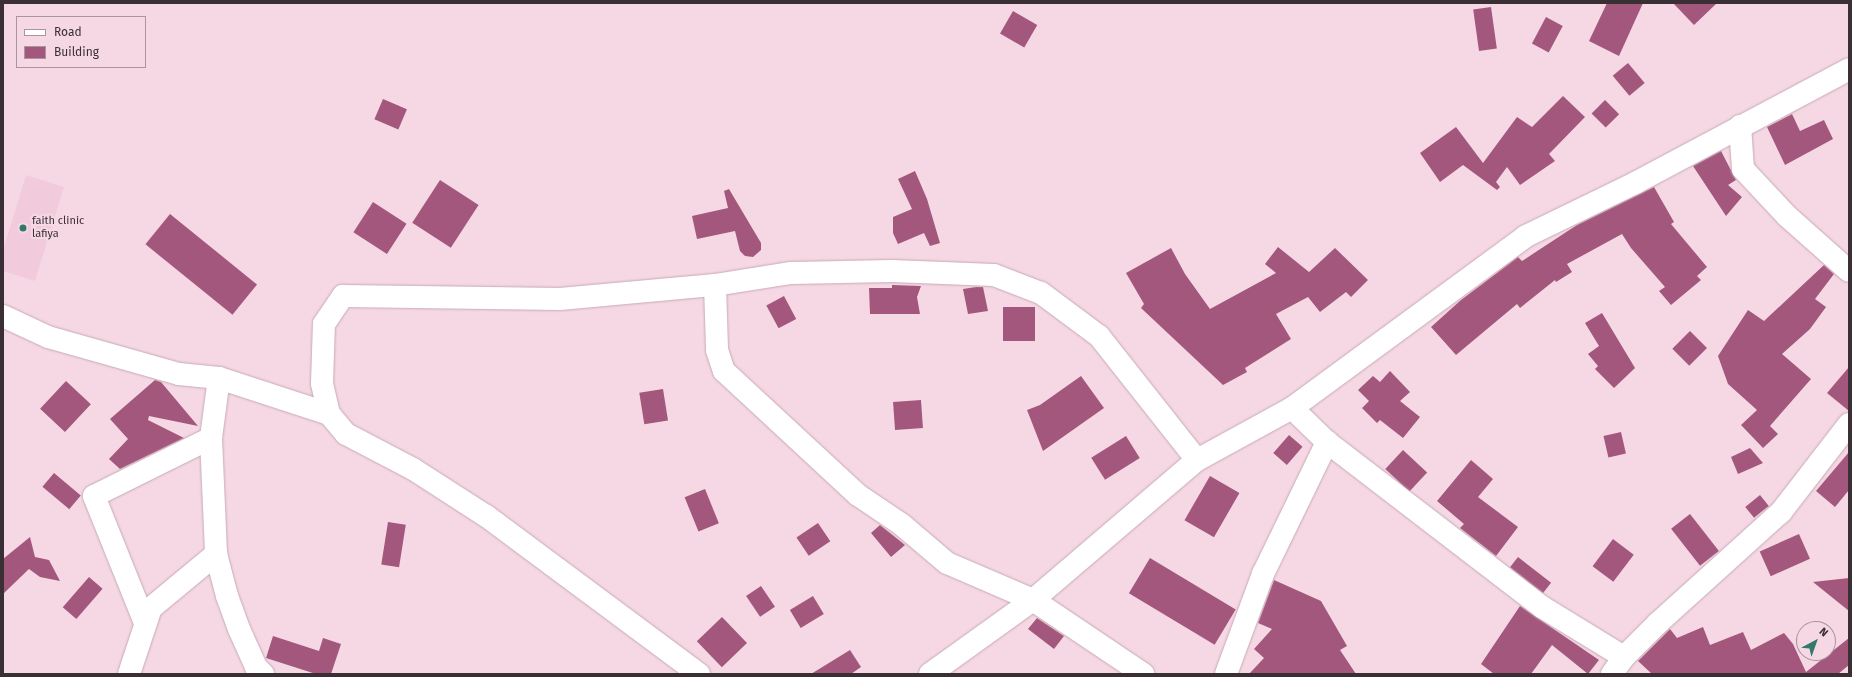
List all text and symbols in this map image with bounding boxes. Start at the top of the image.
legend [16,16,146,68]
text: Road [54,25,82,39]
text: Building [54,45,99,59]
place label: faith clinic lafiya [32,215,84,241]
marker: faith clinic lafiya [17,222,29,234]
north arrow [1796,621,1836,661]
text: N [1817,625,1831,640]

